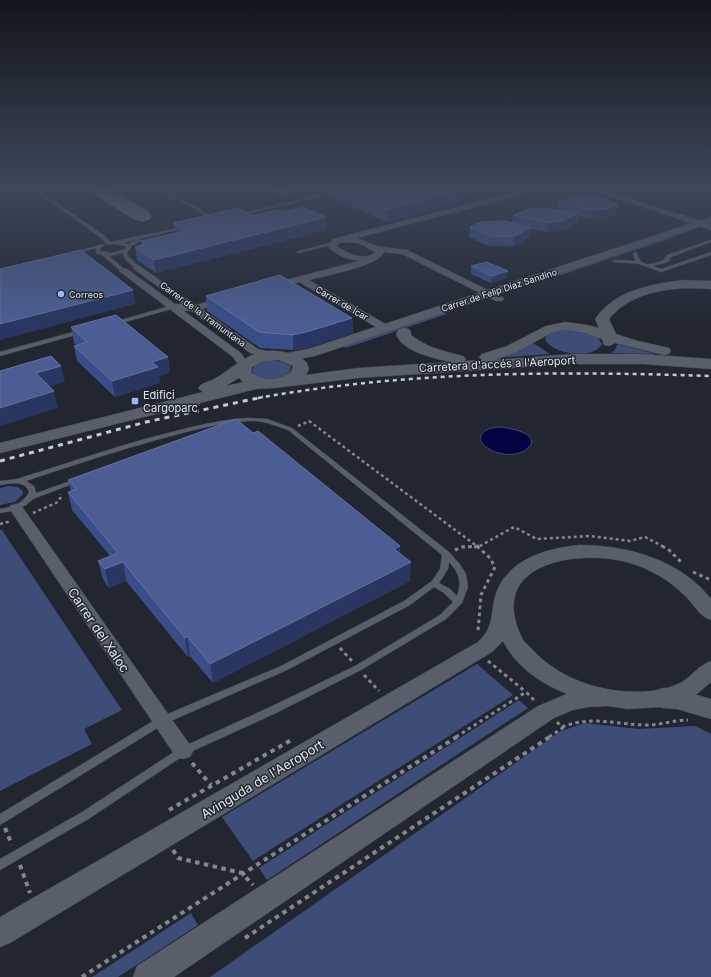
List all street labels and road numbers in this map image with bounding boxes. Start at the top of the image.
street label: Carrer de Felip Díaz Sandino [440,266,558,314]
street label: Carrer de la Tramuntana [158,279,248,349]
street label: Carrer de Ícar [314,283,371,323]
street label: Carretera d'accés a l'Aeroport [419,353,576,375]
street label: Carrer del Xaloc [65,585,133,675]
street label: Avinguda de l'Aeroport [198,736,326,822]

